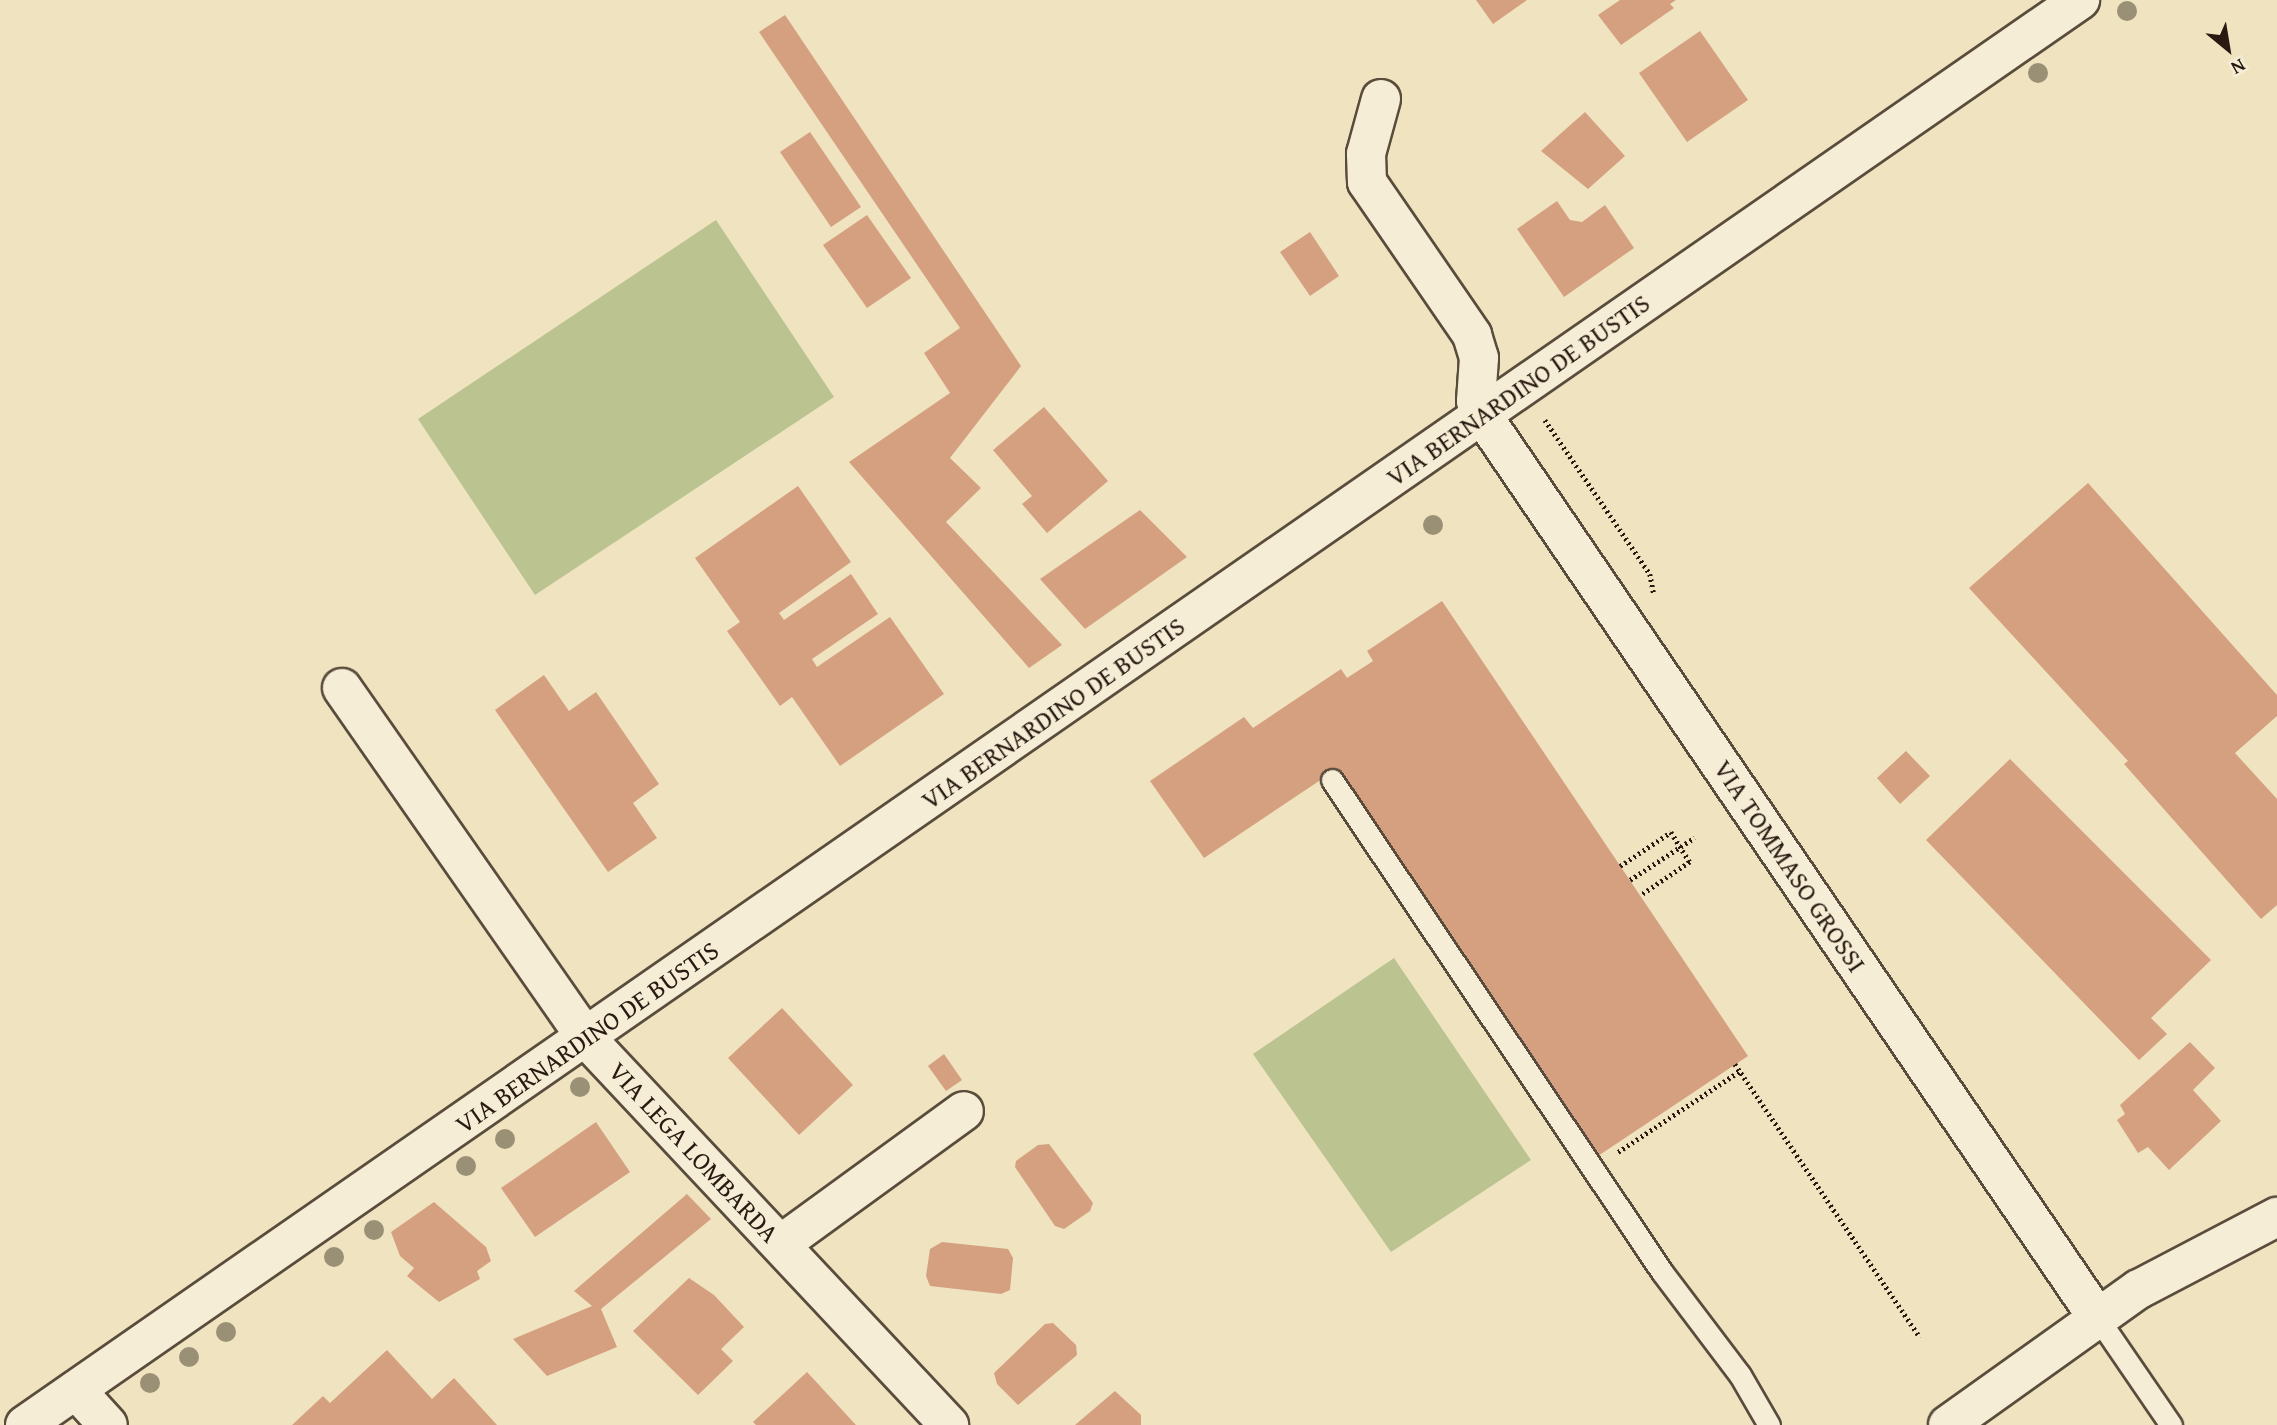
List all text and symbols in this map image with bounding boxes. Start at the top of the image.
north arrow [2193,14,2263,84]
text: N [2226,52,2251,82]
street label: VIA BERNARDINO DE BUSTIS [1380,287,1656,493]
street label: VIA BERNARDINO DE BUSTIS [915,610,1191,816]
street label: VIA TOMMASO GROSSI [1707,754,1873,978]
street label: VIA BERNARDINO DE BUSTIS [449,934,725,1140]
street label: VIA LEGA LOMBARDA [602,1055,786,1249]

